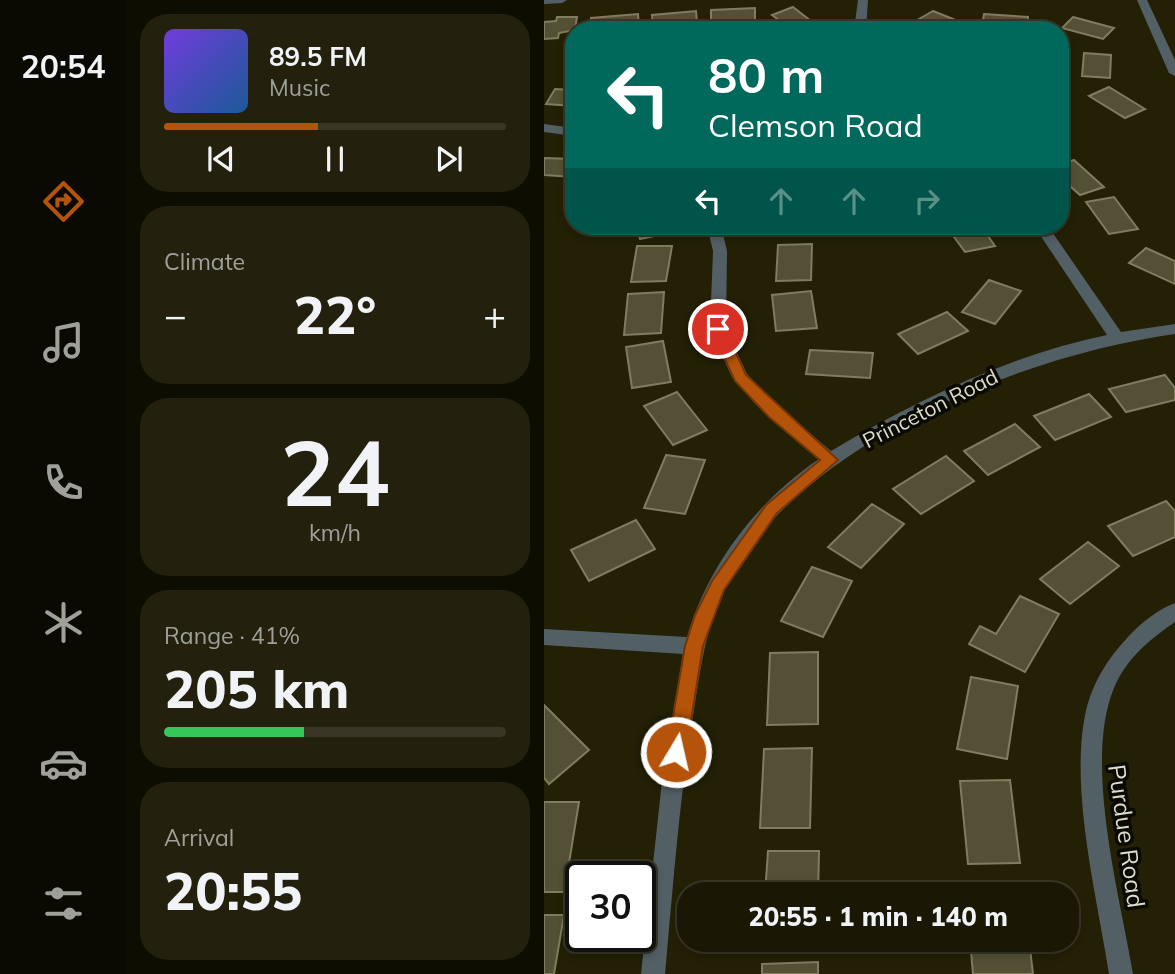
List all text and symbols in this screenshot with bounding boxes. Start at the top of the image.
text: 89.5 FM [269,40,367,73]
text: 80 m [708,44,824,105]
text: 20:54 [21,46,105,86]
icon: left [593,49,684,140]
text: Music [269,73,330,102]
text: Clemson Road [708,105,923,145]
icon: previous [202,140,240,178]
icon: pause [316,140,354,178]
icon: next [430,140,468,178]
icon: directions [39,177,88,226]
icon: left [689,182,727,220]
icon: ahead [762,182,800,220]
icon: ahead [835,182,873,220]
icon: right [908,182,946,220]
text: Climate [164,247,245,276]
text: 22° [294,282,376,347]
text: − [164,291,187,339]
text: + [483,291,506,339]
pin [688,299,748,359]
icon: arrive [699,310,737,348]
icon: music [39,318,88,367]
street label: Princeton Road [858,363,1002,453]
text: 24 [280,415,390,529]
icon: phone [39,458,88,507]
text: km/h [309,518,361,547]
icon: climate [39,598,88,647]
text: Range · 41% [164,621,300,650]
text: 205 km [164,656,349,721]
position arrow [639,715,713,789]
icon: car [39,739,88,788]
street label: Purdue Road [1102,762,1152,910]
text: Arrival [164,823,234,852]
text: 20:55 [164,858,302,923]
speed limit sign: 30 [565,861,656,952]
icon: filters [39,879,88,928]
text: 20:55 · 1 min · 140 m [748,900,1008,933]

